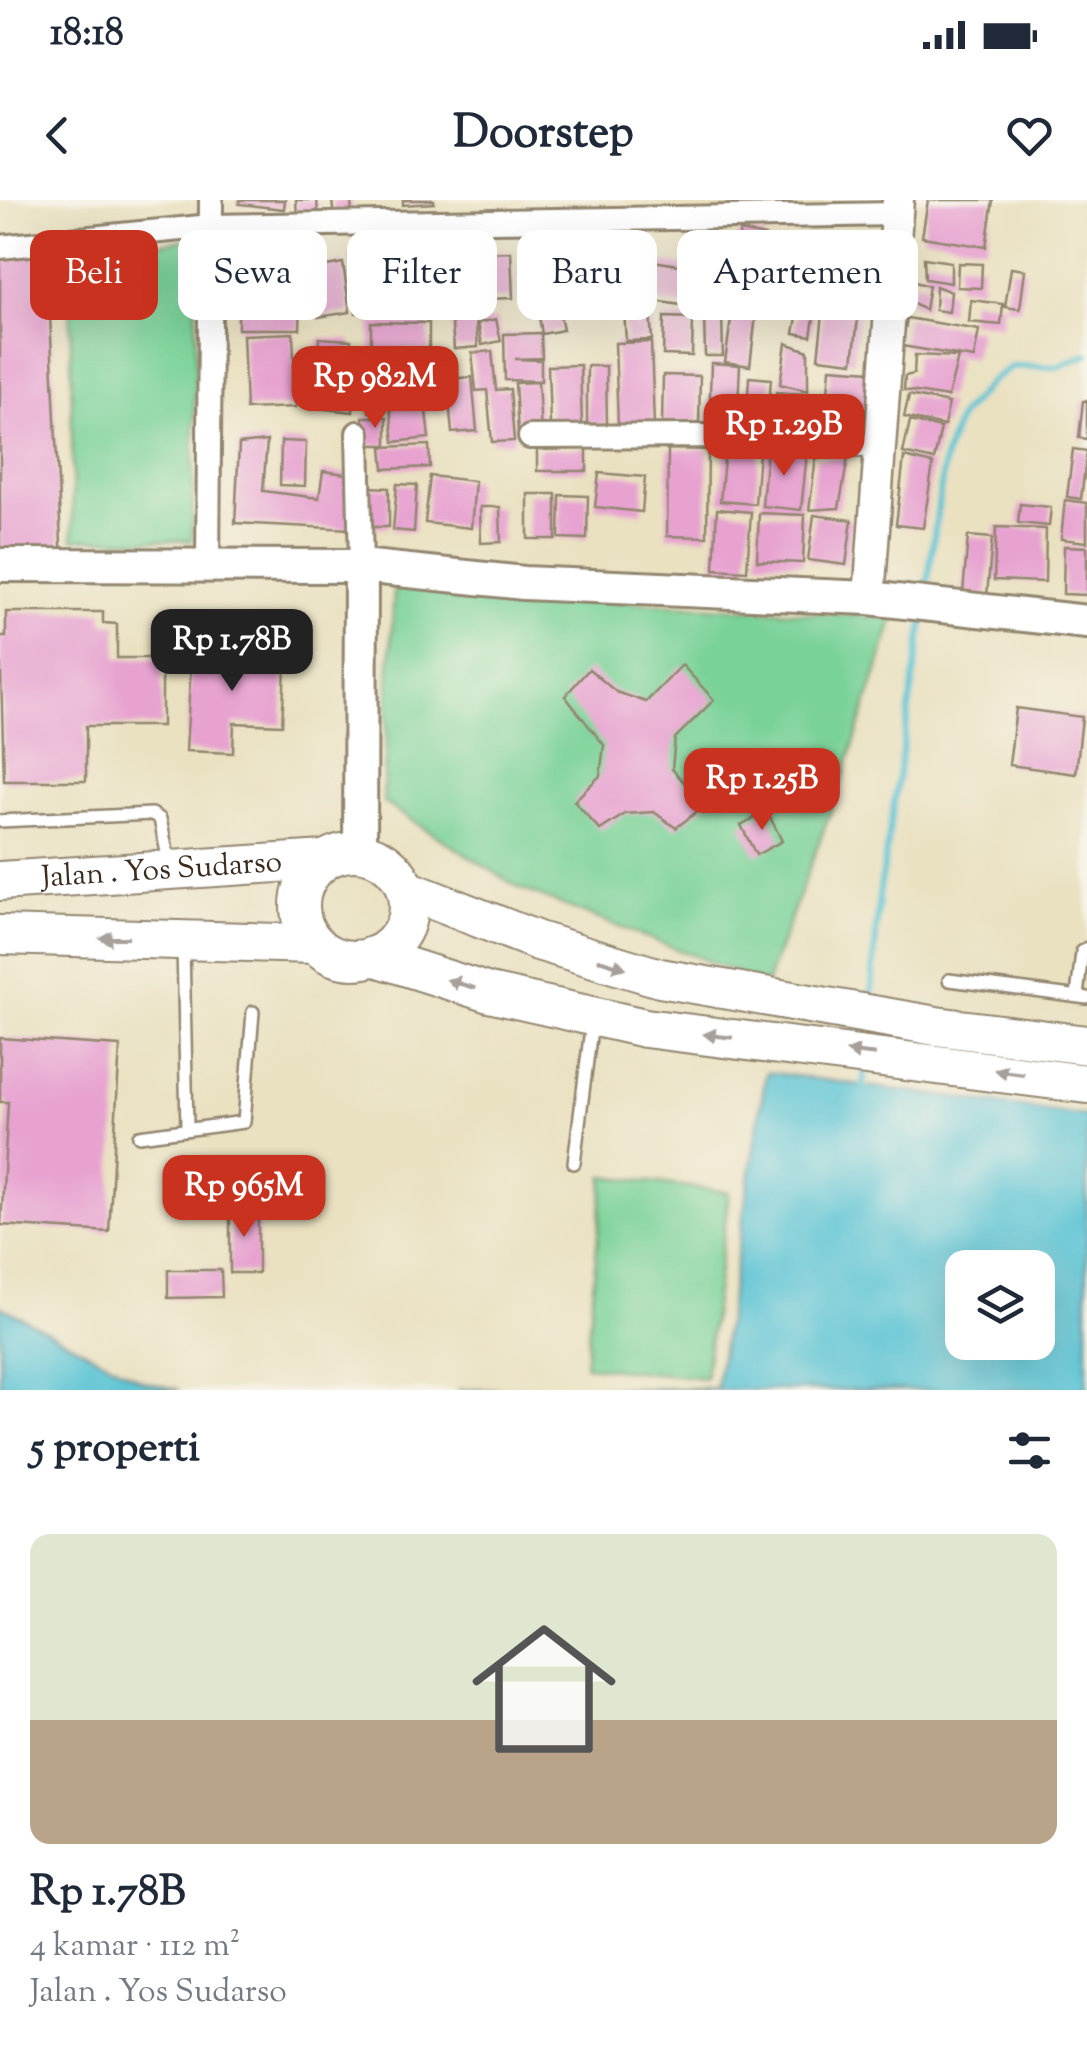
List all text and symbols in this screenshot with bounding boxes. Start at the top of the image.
text: 18:18 [50,8,124,62]
text: Doorstep [453,103,634,168]
icon: back [30,108,85,163]
icon: heart [1002,108,1057,163]
chip: Beli [30,230,158,320]
chip: Sewa [178,230,327,320]
chip: Filter [347,230,497,320]
chip: Baru [517,230,657,320]
chip: Apartemen [677,230,918,320]
pin: Rp 982M [283,346,467,431]
text: Rp 982M [314,355,436,401]
pin: Rp 1.29B [681,394,887,479]
text: Rp 1.29B [726,403,842,449]
pin: Rp 1.78B [129,609,335,694]
text: Rp 1.78B [173,618,291,664]
pin: Rp 1.25B [659,748,865,833]
text: Rp 1.25B [706,757,818,803]
street label: Jalan . Yos Sudarso [38,841,283,900]
one-way arrow [97,930,129,946]
one-way arrow [598,957,628,972]
one-way arrow [445,976,476,991]
one-way arrow [702,1028,733,1044]
one-way arrow [845,1045,876,1061]
one-way arrow [993,1064,1024,1080]
pin: Rp 965M [152,1155,336,1240]
text: Rp 965M [184,1164,304,1210]
map controls [945,1250,1055,1360]
button: layers [945,1250,1055,1360]
text: 5 properti [30,1420,200,1480]
icon: filters [1002,1423,1057,1478]
icon: home [454,1599,634,1779]
text: Rp 1.78B [30,1864,185,1924]
text: 4 kamar · 112 m² [30,1924,240,1970]
text: Jalan . Yos Sudarso [30,1970,287,2016]

